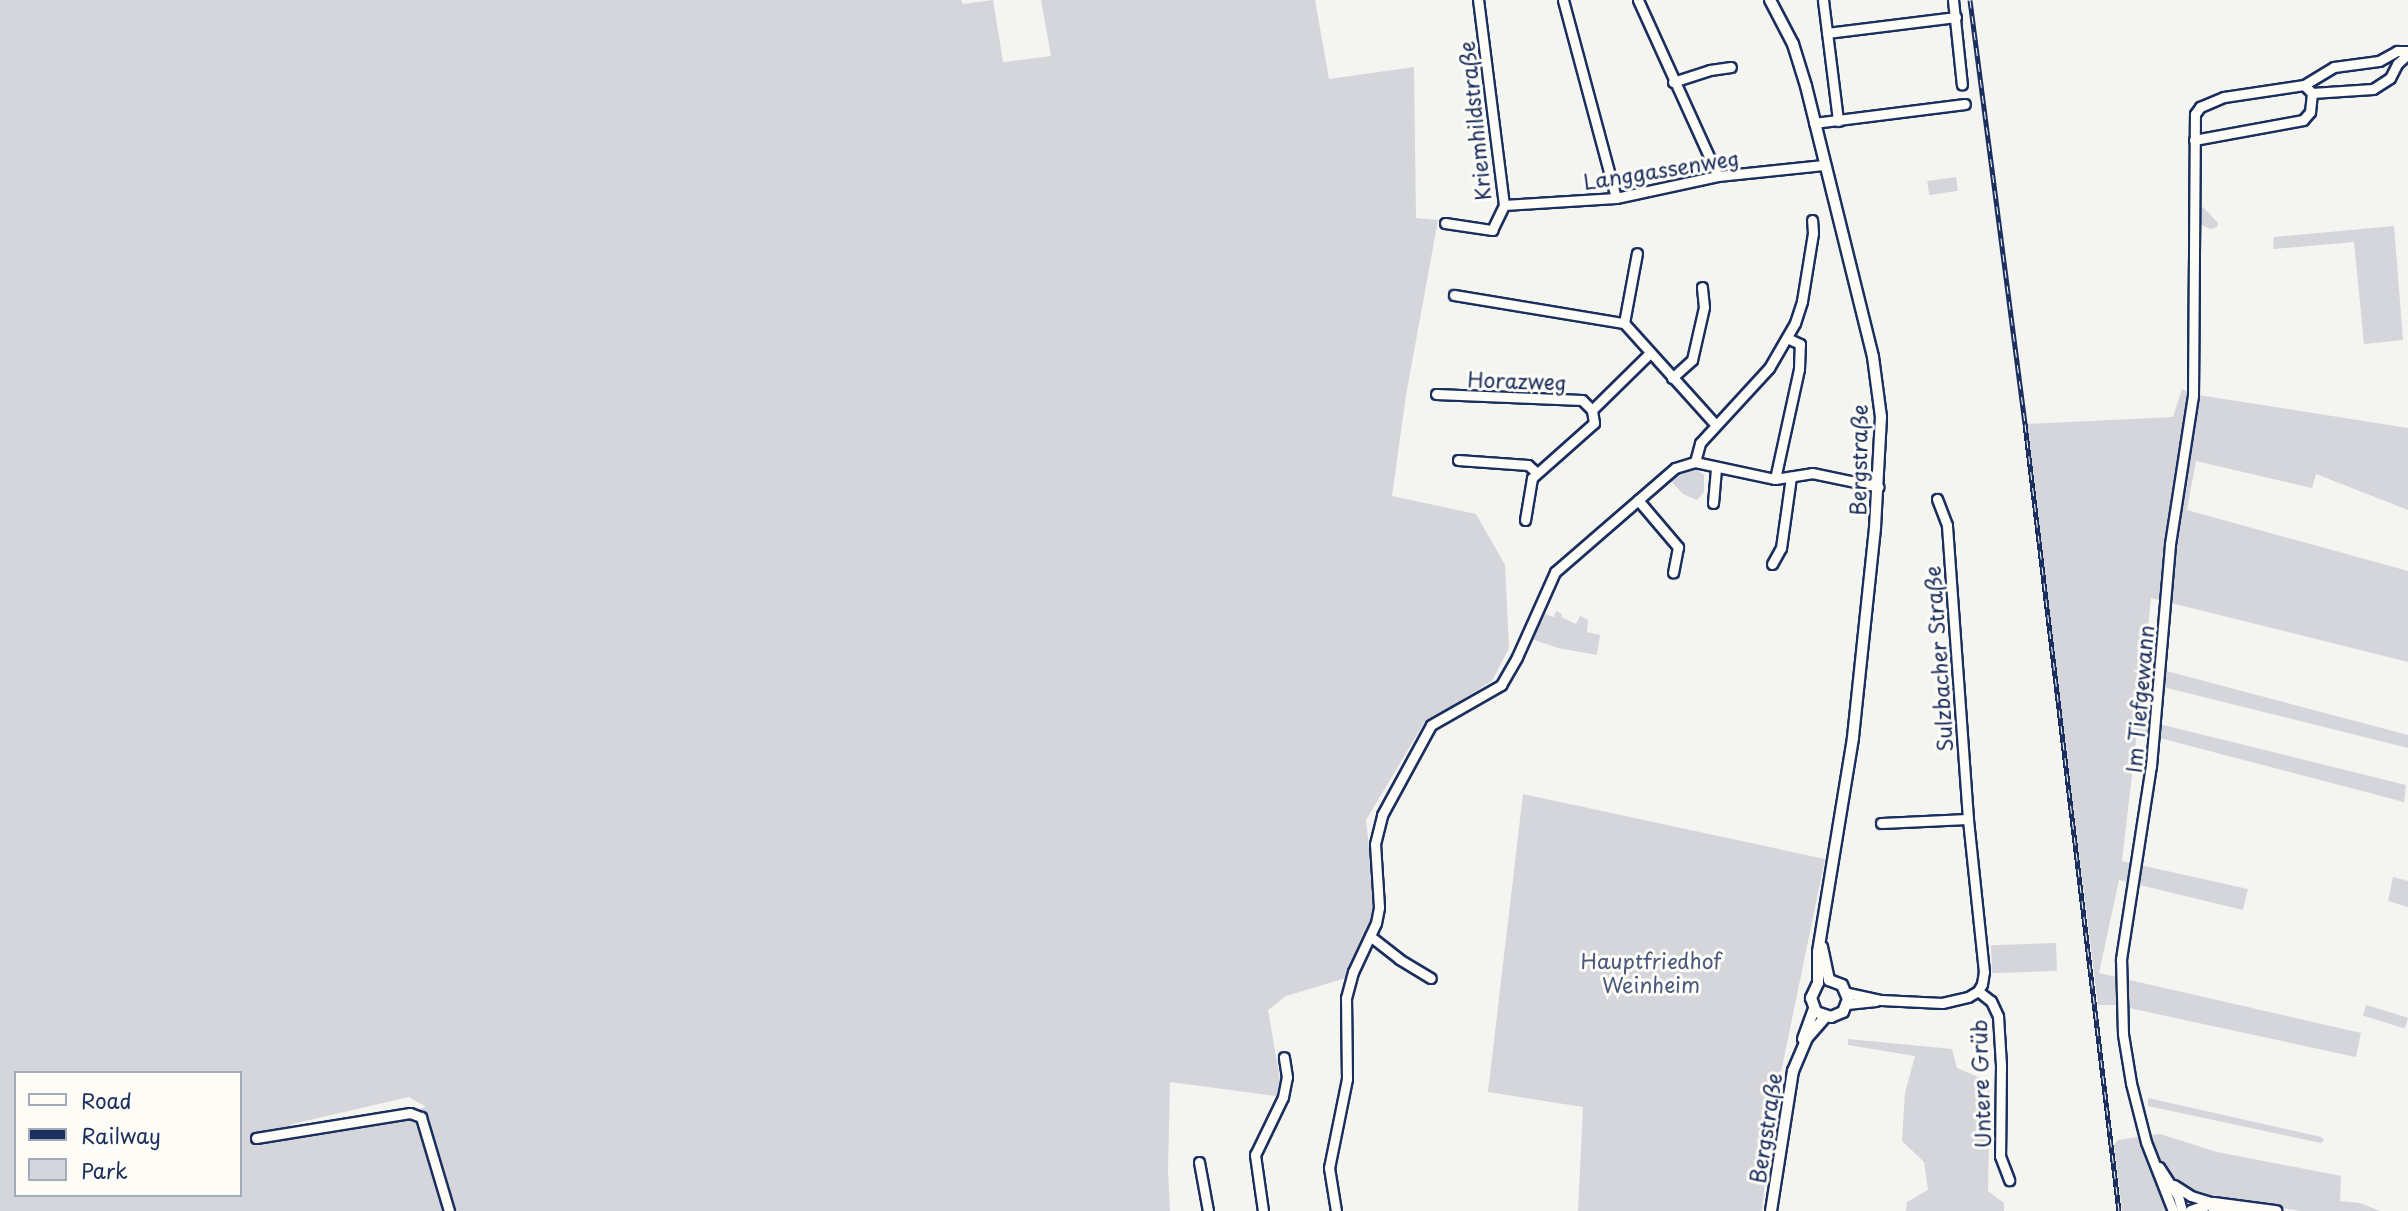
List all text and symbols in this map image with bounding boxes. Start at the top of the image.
street label: Kriemhildstraße [1453,40,1495,202]
street label: Langgassenweg [1581,144,1741,194]
street label: Horazweg [1467,366,1567,394]
street label: Bergstraße [1844,404,1872,516]
street label: Sulzbacher Straße [1919,565,1957,753]
street label: Im Tiefgewann [2120,624,2158,774]
park label: Hauptfriedhof Weinheim [1580,947,1722,997]
street label: Untere Grüb [1965,1019,1995,1149]
legend [14,1071,242,1197]
street label: Bergstraße [1744,1071,1786,1185]
text: Road [81,1084,132,1116]
text: Railway [81,1119,161,1151]
text: Park [81,1154,128,1186]

